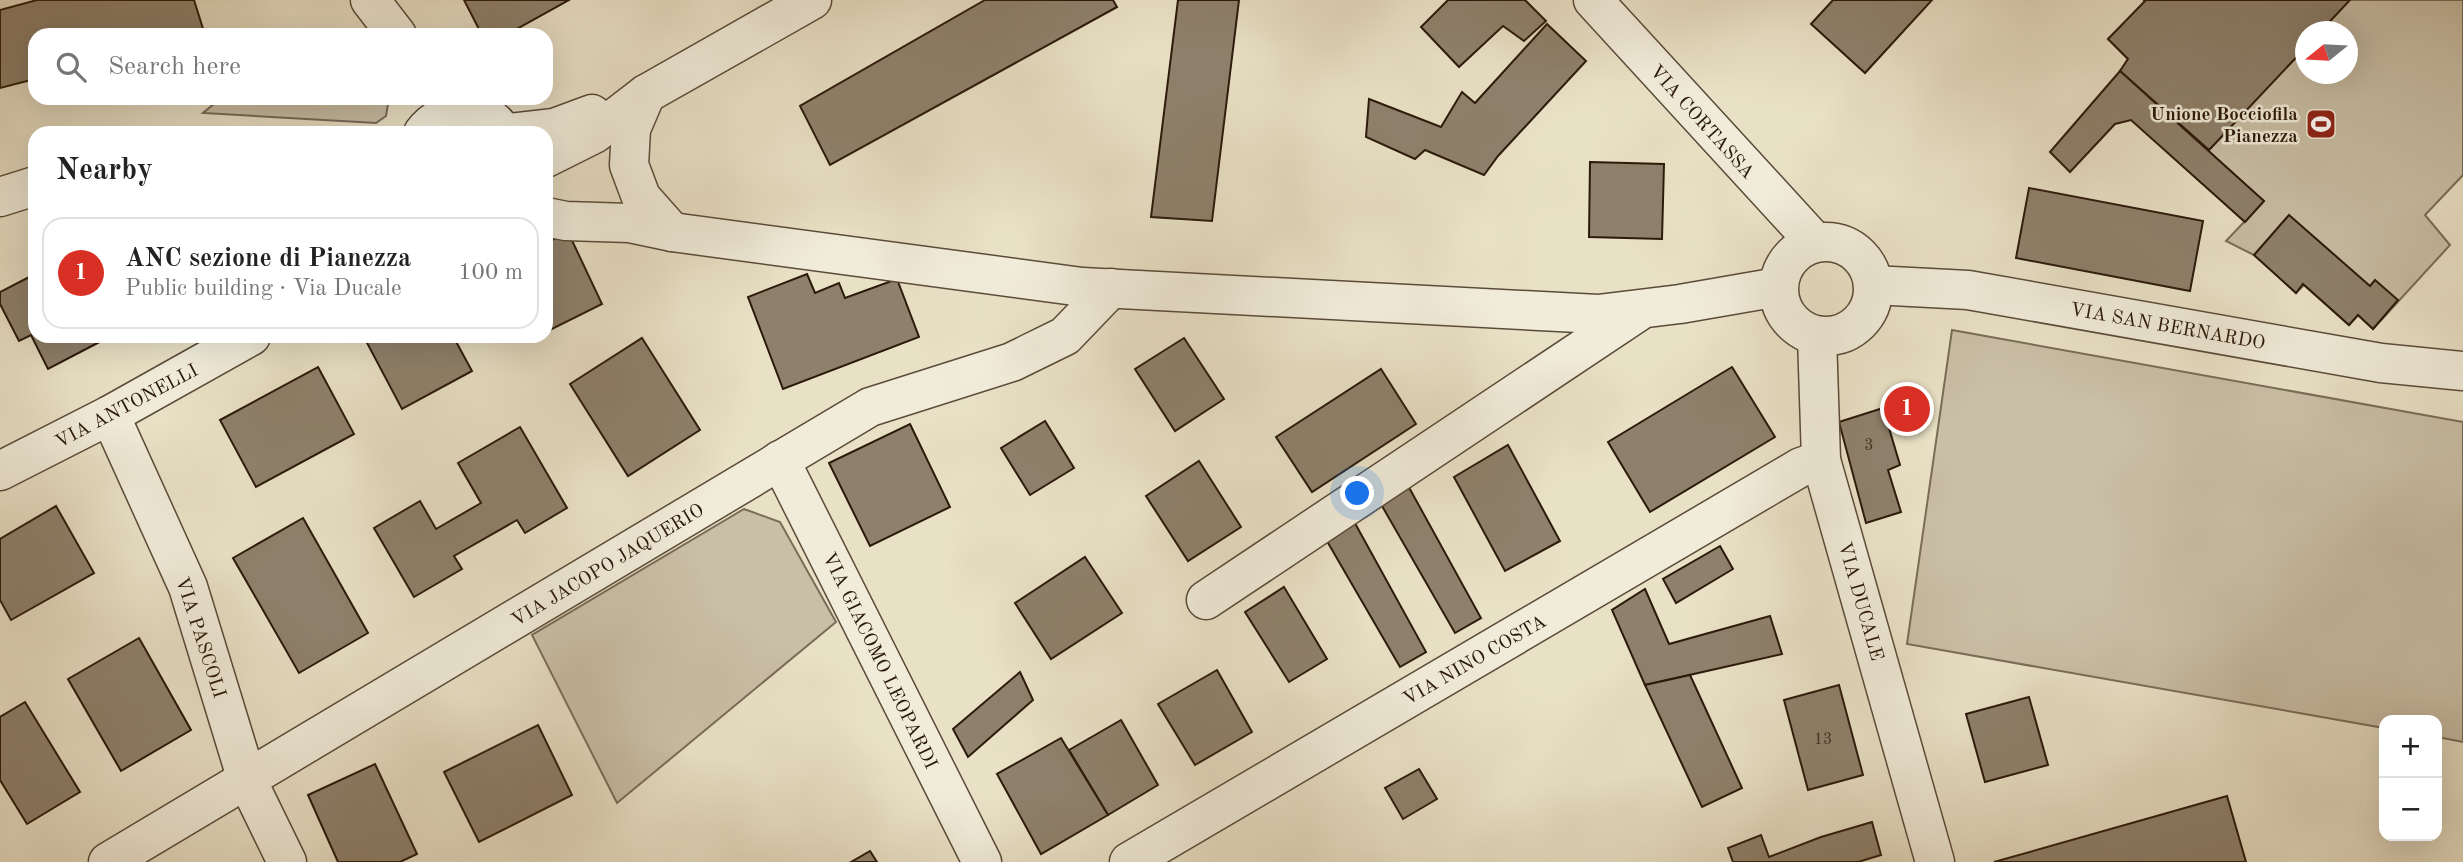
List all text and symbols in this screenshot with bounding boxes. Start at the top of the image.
north arrow [2295,21,2358,84]
search box [28,28,553,105]
icon: search [52,48,90,86]
text: Search here [108,54,241,80]
street label: VIA CORTASSA [1645,62,1757,184]
place label: Unione Bocciofila Pianezza [2150,106,2298,147]
sports icon: Unione Bocciofila Pianezza [2304,107,2338,141]
text: Nearby [56,156,153,186]
text: ANC sezione di Pianezza [125,246,411,272]
text: 1 [74,261,88,284]
text: 100 m [458,261,523,284]
text: Public building · Via Ducale [125,277,402,300]
street label: VIA SAN BERNARDO [2068,301,2267,354]
street label: VIA ANTONELLI [53,362,202,453]
pin: 1 [1884,383,1930,435]
house number: 3 [1864,438,1874,454]
your location [1340,476,1374,510]
street label: VIA JACOPO JAQUERIO [509,501,708,631]
street label: VIA DUCALE [1834,540,1886,663]
street label: VIA GIACOMO LEOPARDI [818,550,940,772]
street label: VIA PASCOLI [171,575,228,701]
street label: VIA NINO COSTA [1400,612,1550,710]
map controls [2379,715,2442,841]
button: + [2379,715,2442,778]
house number: 13 [1814,732,1832,748]
button: − [2379,778,2442,841]

